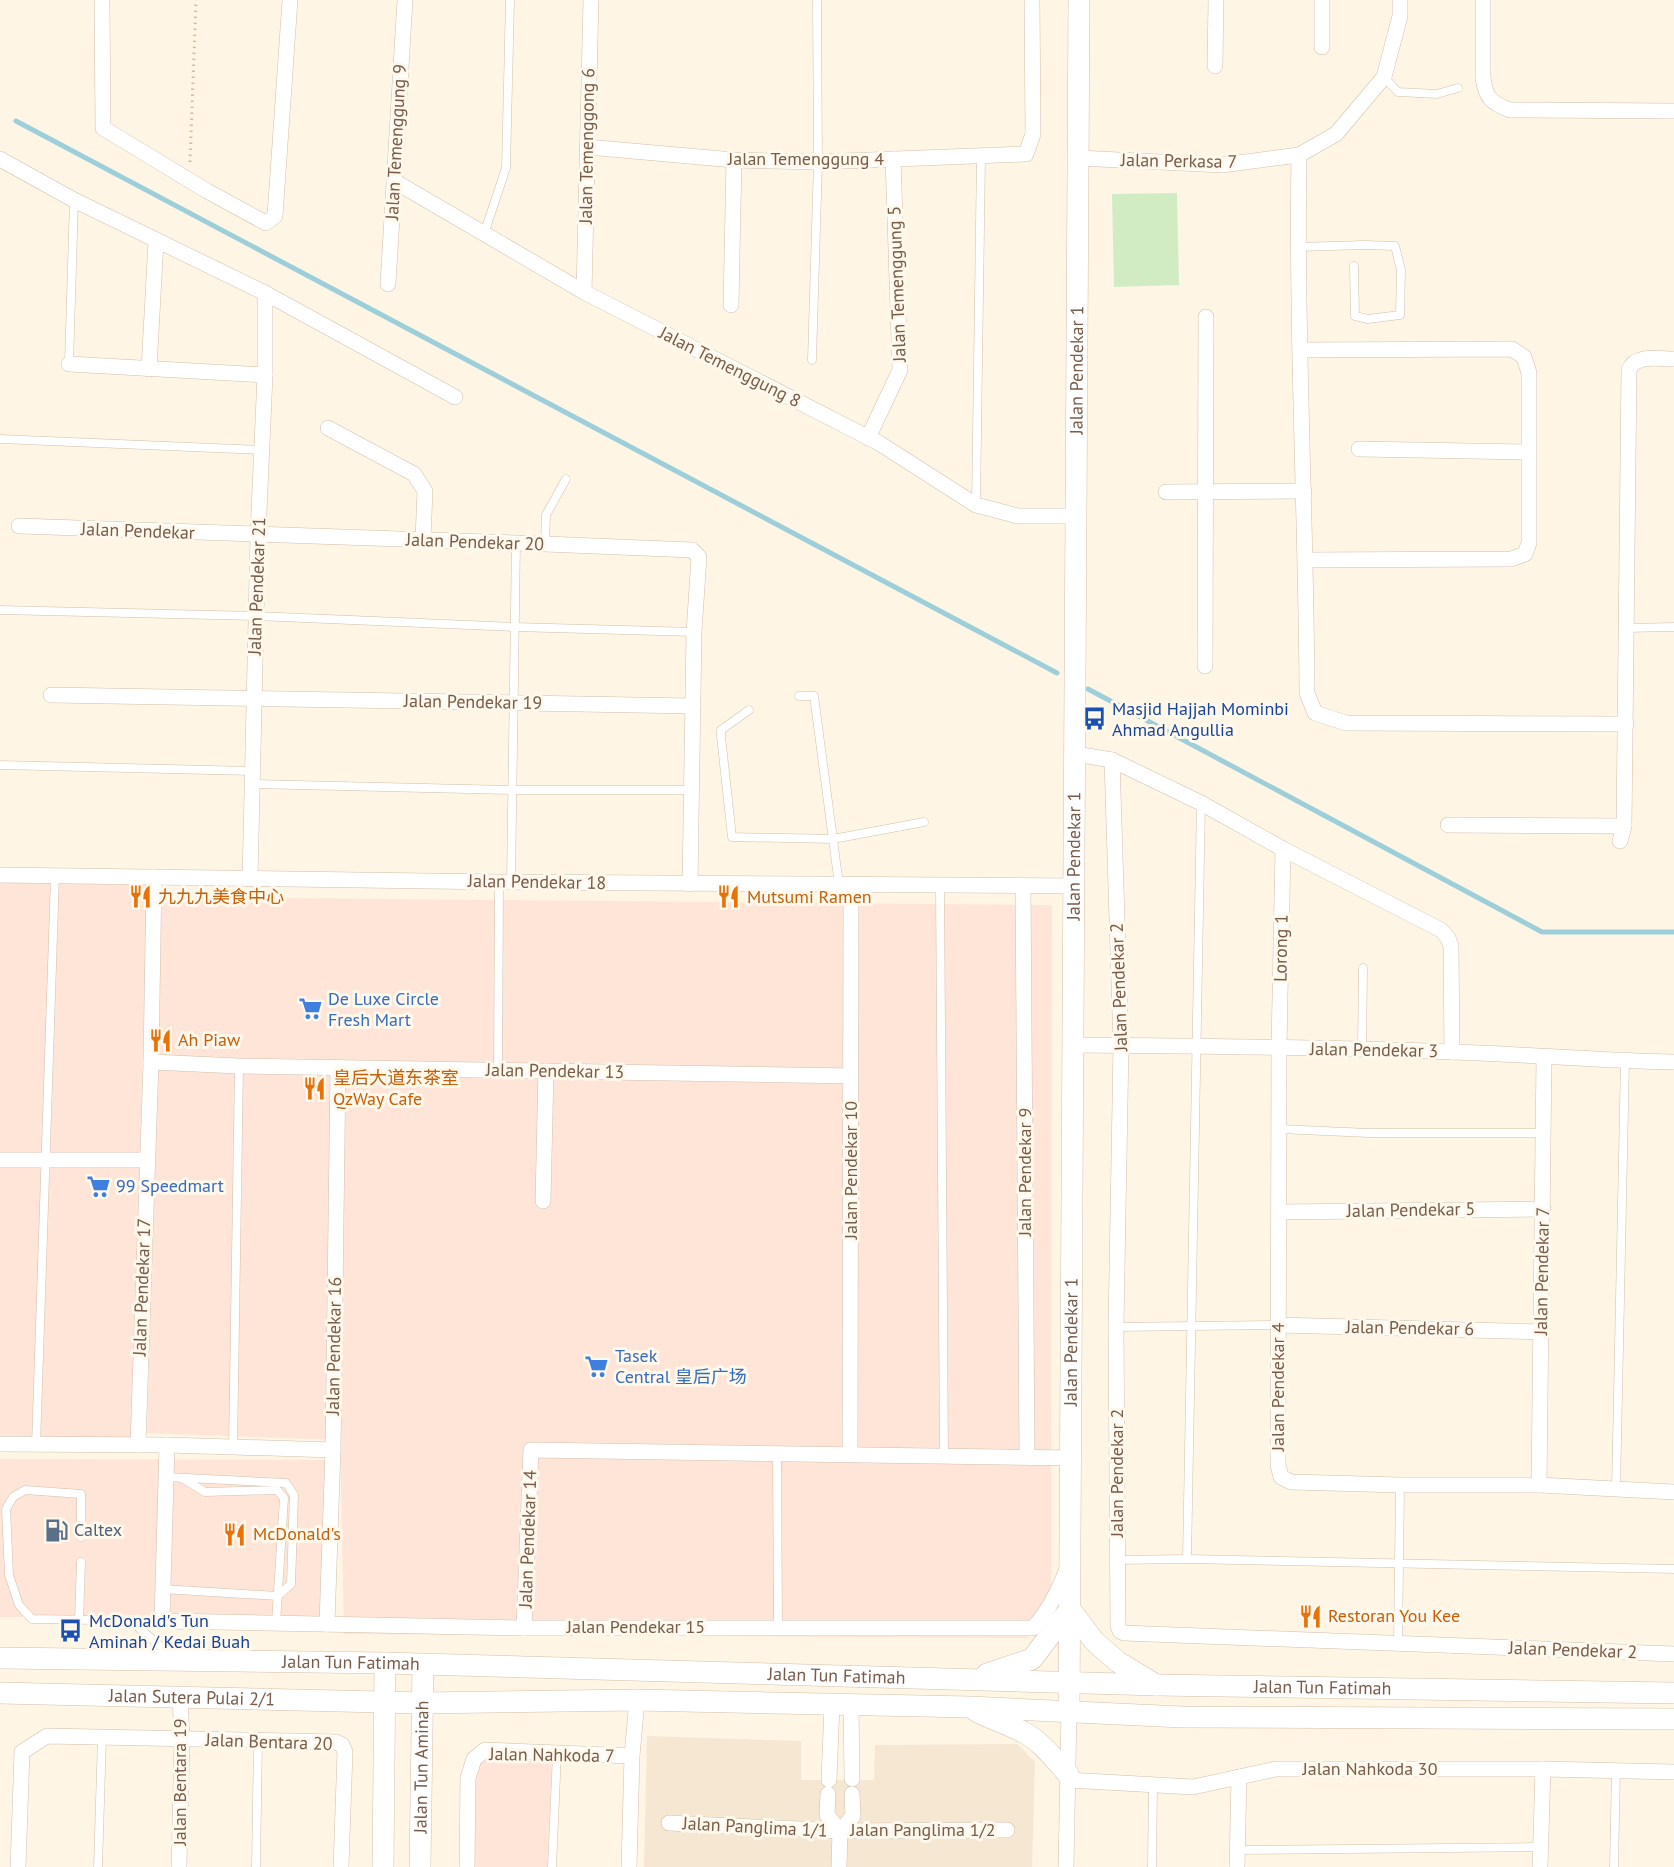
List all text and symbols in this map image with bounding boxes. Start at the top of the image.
street label: Jalan Temenggung 9 [380,63,411,221]
street label: Jalan Temenggong 6 [574,68,599,225]
street label: Jalan Temenggung 4 [727,147,884,170]
street label: Jalan Perkasa 7 [1120,148,1237,173]
street label: Jalan Temenggung 5 [882,206,911,363]
street label: Jalan Pendekar 1 [1064,306,1088,435]
street label: Jalan Temenggung 8 [655,320,805,412]
street label: Jalan Pendekar 21 [243,516,270,657]
street label: Jalan Pendekar [80,517,195,544]
street label: Jalan Pendekar 20 [404,528,545,555]
street label: Jalan Pendekar 19 [403,689,542,714]
place label: Masjid Hajjah Mominbi Ahmad Angullia [1112,697,1289,741]
bus stop icon: Masjid Hajjah Mominbi Ahmad Angullia [1081,706,1107,732]
street label: Jalan Pendekar 1 [1062,792,1085,921]
street label: Jalan Pendekar 18 [467,869,606,894]
restaurant icon: 九九九美食中心 [127,884,153,910]
restaurant icon: Mutsumi Ramen [716,884,742,910]
place label: 九九九美食中心 [158,885,284,908]
place label: Mutsumi Ramen [747,885,872,908]
street label: Lorong 1 [1268,914,1293,982]
street label: Jalan Pendekar 2 [1105,922,1132,1053]
place label: De Luxe Circle Fresh Mart [328,987,439,1031]
supermarket icon: De Luxe Circle Fresh Mart [297,996,323,1022]
restaurant icon: Ah Piaw [147,1027,173,1053]
place label: Ah Piaw [178,1028,241,1051]
street label: Jalan Pendekar 3 [1309,1037,1438,1062]
street label: Jalan Pendekar 13 [485,1058,624,1083]
place label: 皇后大道东茶室 QzWay Cafe [333,1066,459,1110]
restaurant icon: 皇后大道东茶室 QzWay Cafe [302,1075,328,1101]
street label: Jalan Pendekar 10 [839,1101,862,1240]
street label: Jalan Pendekar 9 [1013,1108,1036,1237]
supermarket icon: 99 Speedmart [85,1173,111,1199]
place label: 99 Speedmart [116,1174,224,1197]
street label: Jalan Pendekar 5 [1346,1197,1475,1222]
street label: Jalan Pendekar 7 [1529,1207,1554,1336]
street label: Jalan Pendekar 17 [128,1217,155,1358]
street label: Jalan Pendekar 16 [321,1277,346,1416]
street label: Jalan Pendekar 1 [1059,1278,1083,1407]
street label: Jalan Pendekar 6 [1345,1315,1474,1340]
street label: Jalan Pendekar 4 [1266,1323,1289,1452]
place label: Tasek Central 皇后广场 [615,1344,747,1388]
supermarket icon: Tasek Central 皇后广场 [584,1353,610,1379]
street label: Jalan Pendekar 2 [1105,1409,1128,1538]
street label: Jalan Pendekar 14 [514,1469,541,1610]
fuel station icon: Caltex [43,1517,69,1543]
place label: Caltex [74,1518,122,1541]
restaurant icon: McDonald's [222,1521,248,1547]
place label: McDonald's [253,1522,341,1545]
restaurant icon: Restoran You Kee [1297,1603,1323,1629]
place label: Restoran You Kee [1328,1604,1460,1627]
place label: McDonald's Tun Aminah / Kedai Buah [89,1609,250,1653]
street label: Jalan Pendekar 15 [566,1615,705,1638]
bus stop icon: McDonald's Tun Aminah / Kedai Buah [58,1618,84,1644]
street label: Jalan Pendekar 2 [1507,1636,1638,1663]
street label: Jalan Tun Fatimah [281,1650,420,1675]
street label: Jalan Tun Fatimah [767,1662,906,1689]
street label: Jalan Tun Fatimah [1253,1674,1392,1700]
street label: Jalan Sutera Pulai 2/1 [108,1684,275,1710]
street label: Jalan Tun Aminah [408,1700,433,1835]
street label: Jalan Bentara 19 [168,1718,191,1847]
street label: Jalan Bentara 20 [204,1728,333,1755]
street label: Jalan Nahkoda 7 [488,1742,615,1767]
street label: Jalan Nahkoda 30 [1302,1757,1438,1780]
street label: Jalan Panglima 1/1 [681,1811,828,1842]
street label: Jalan Panglima 1/2 [849,1818,996,1841]

